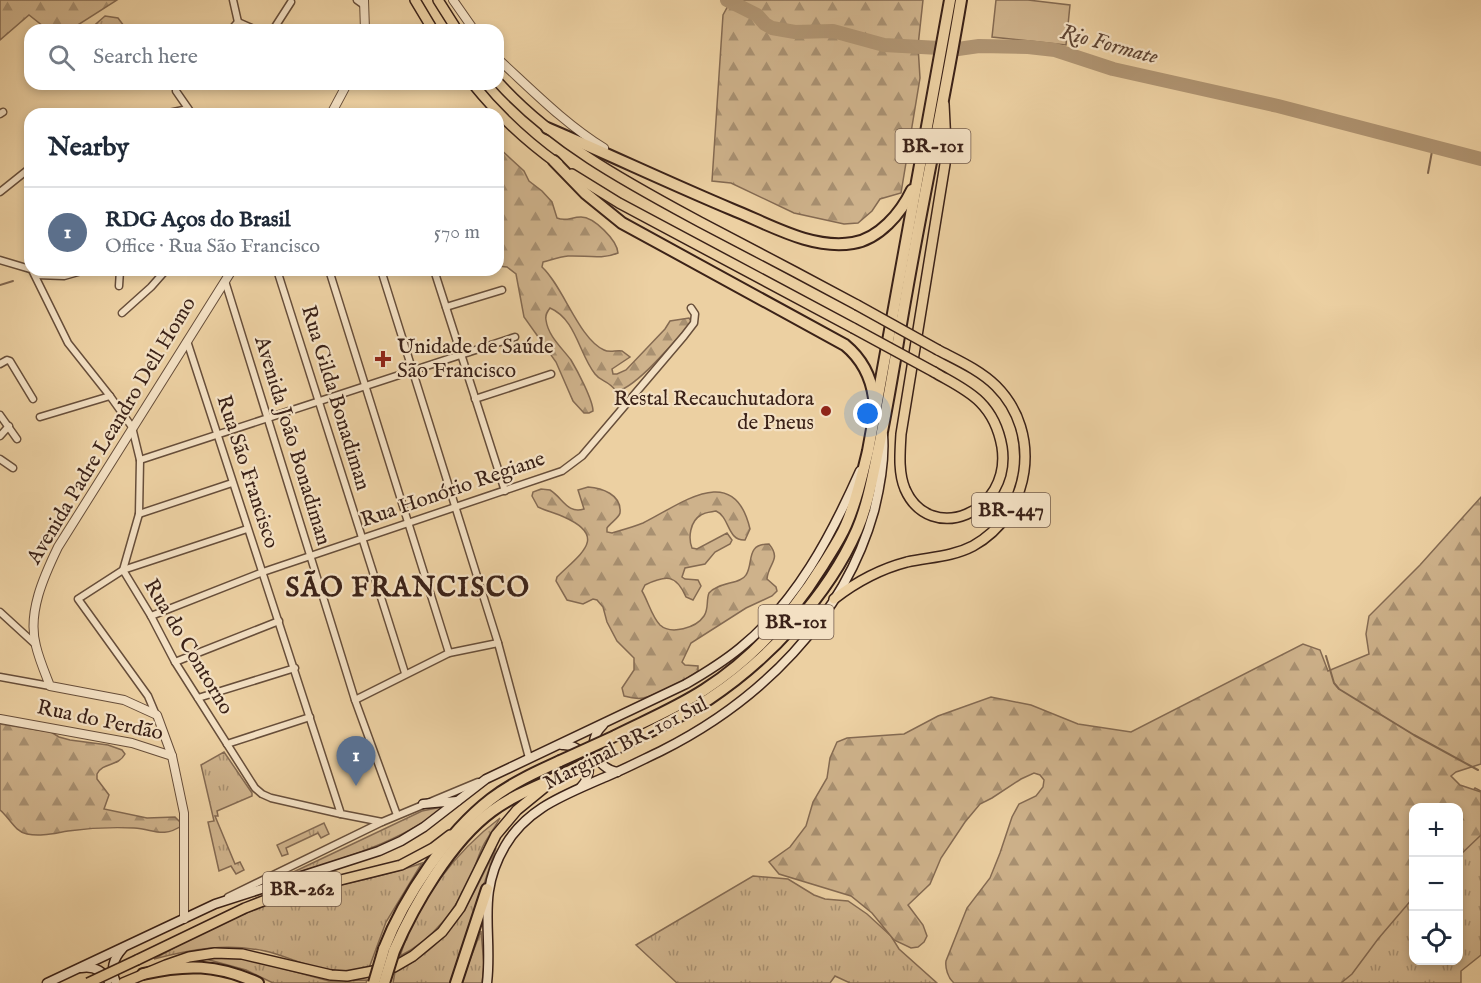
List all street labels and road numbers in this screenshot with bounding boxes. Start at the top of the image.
road number: BR-101 [896,129,970,163]
street label: Avenida Padre Leandro Dell Homo [21,292,203,570]
street label: Rua Gilda Bonadiman [294,302,376,494]
street label: Avenida João Bonadiman [247,332,337,549]
street label: Rua São Francisco [210,392,284,552]
street label: Rua Honório Regiane [357,446,549,534]
road number: BR-447 [972,493,1050,527]
street label: Rua do Contorno [137,574,239,720]
road number: BR-101 [758,605,834,639]
street label: Marginal BR-101 Sul [539,691,713,797]
street label: Rua do Perdão [34,694,166,748]
road number: BR-262 [263,872,341,906]

